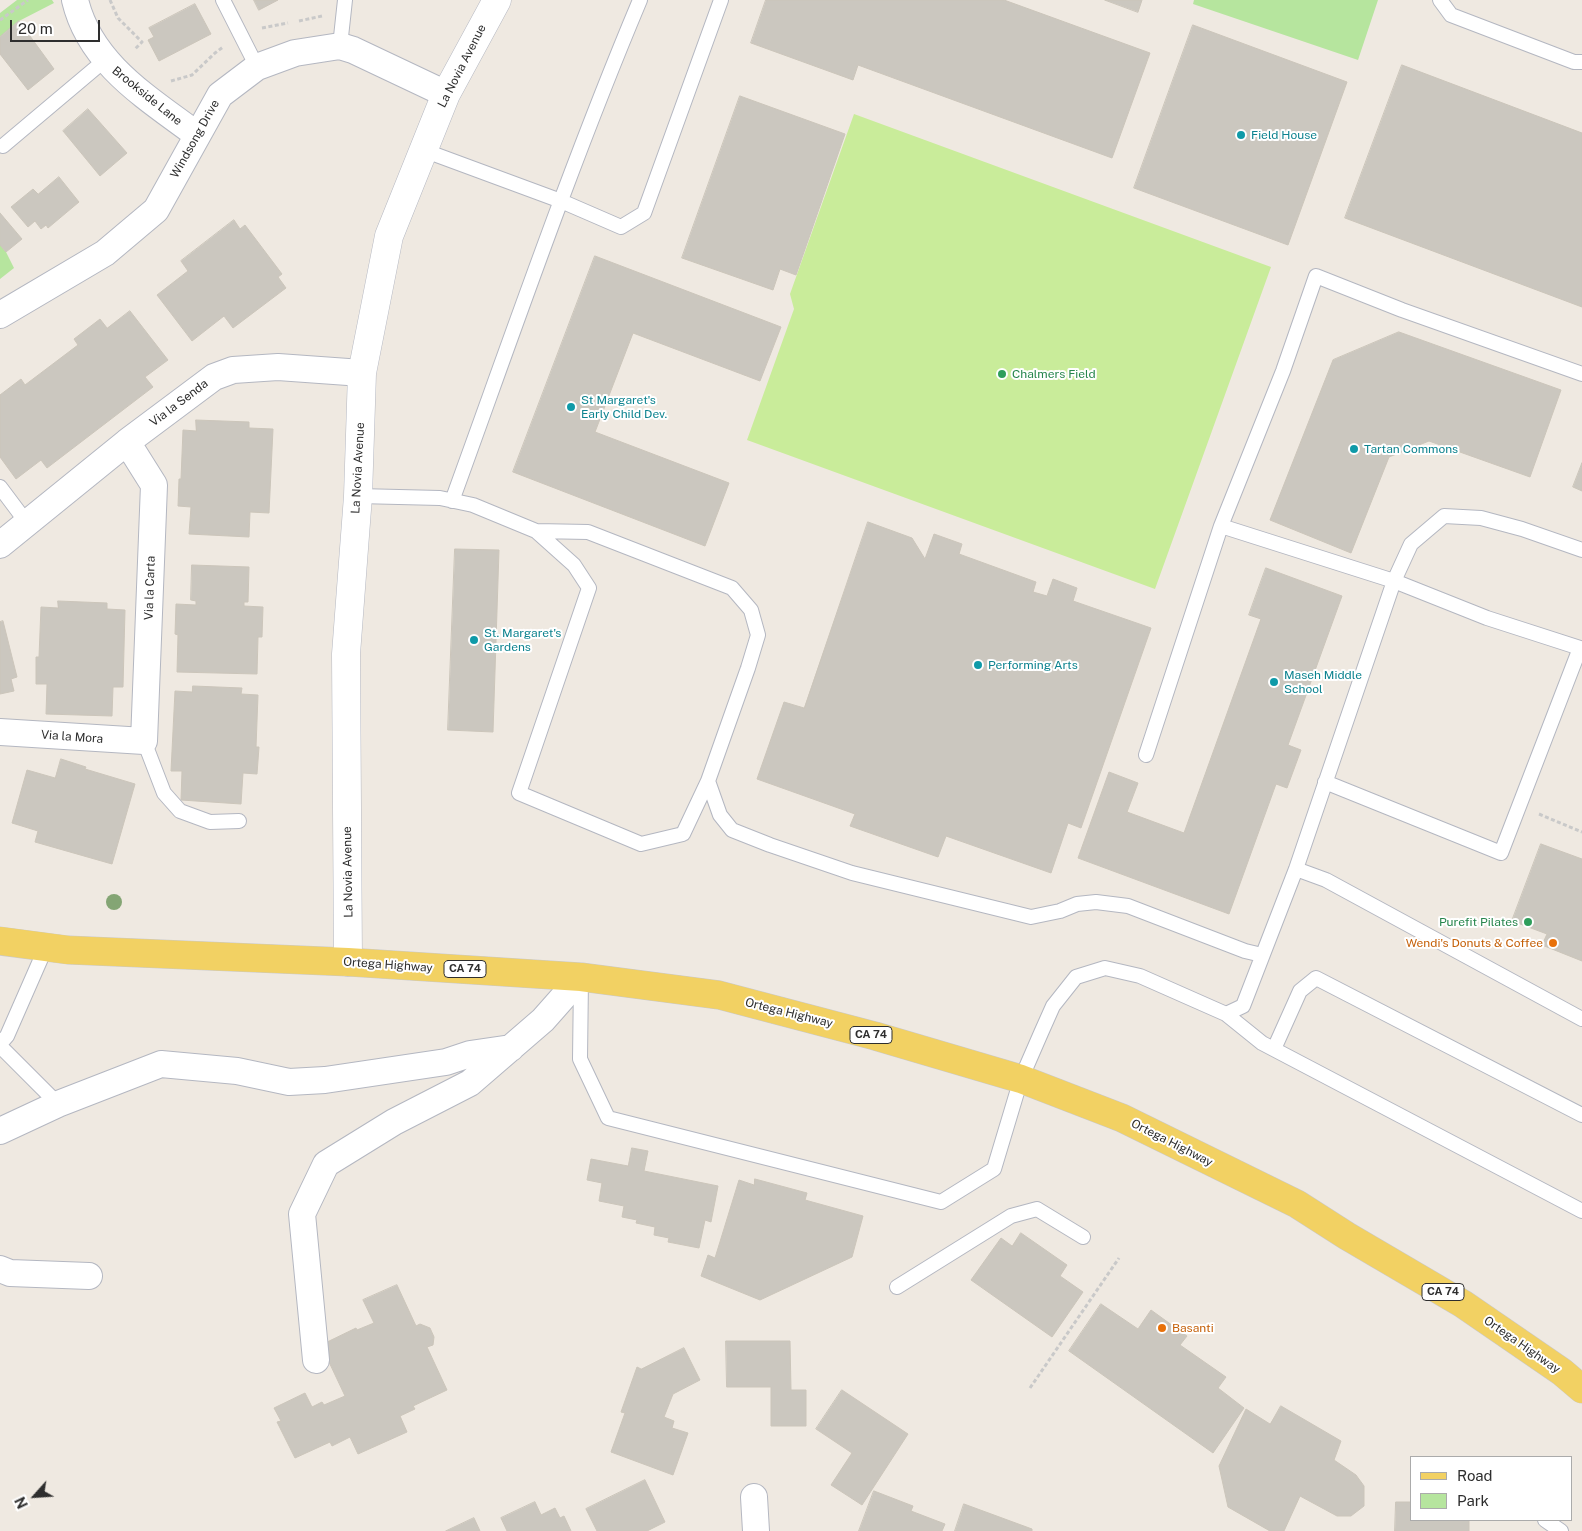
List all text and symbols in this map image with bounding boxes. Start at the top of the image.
scale bar [12,10,102,42]
text: 20 m [18,20,53,37]
street label: La Novia Avenue [435,22,489,110]
street label: Brookside Lane [109,63,185,129]
street label: Windsong Drive [168,97,222,181]
place label: Field House [1251,128,1317,142]
marker: Field House [1235,129,1247,141]
place label: Chalmers Field [1012,367,1096,381]
marker: Chalmers Field [996,368,1008,380]
street label: Via la Senda [147,376,211,430]
place label: St Margaret's Early Child Dev. [581,393,667,421]
marker: St Margaret's Early Child Dev. [565,401,577,413]
street label: La Novia Avenue [348,422,368,514]
place label: Tartan Commons [1364,442,1458,456]
marker: Tartan Commons [1348,443,1360,455]
street label: Via la Carta [142,556,158,620]
place label: St. Margaret's Gardens [484,626,561,654]
marker: St. Margaret's Gardens [468,634,480,646]
place label: Performing Arts [988,658,1078,672]
marker: Performing Arts [972,659,984,671]
place label: Maseh Middle School [1284,668,1362,696]
marker: Maseh Middle School [1268,676,1280,688]
street label: Via la Mora [40,728,104,746]
street label: La Novia Avenue [340,826,356,918]
place label: Purefit Pilates [1439,915,1518,929]
marker: Purefit Pilates [1522,916,1534,928]
place label: Wendi's Donuts & Coffee [1406,936,1543,950]
marker: Wendi's Donuts & Coffee [1547,937,1559,949]
street label: Ortega Highway [343,955,433,975]
road number: CA 74 [444,961,486,978]
street label: Ortega Highway [744,995,834,1031]
road number: CA 74 [850,1026,892,1044]
street label: Ortega Highway [1129,1116,1215,1170]
road number: CA 74 [1422,1284,1464,1300]
street label: Ortega Highway [1481,1313,1563,1377]
place label: Basanti [1172,1321,1214,1335]
marker: Basanti [1156,1322,1168,1334]
legend [1410,1456,1572,1521]
text: Road [1457,1467,1493,1484]
north arrow [10,1471,60,1521]
text: Park [1457,1492,1489,1509]
text: N [12,1494,31,1511]

